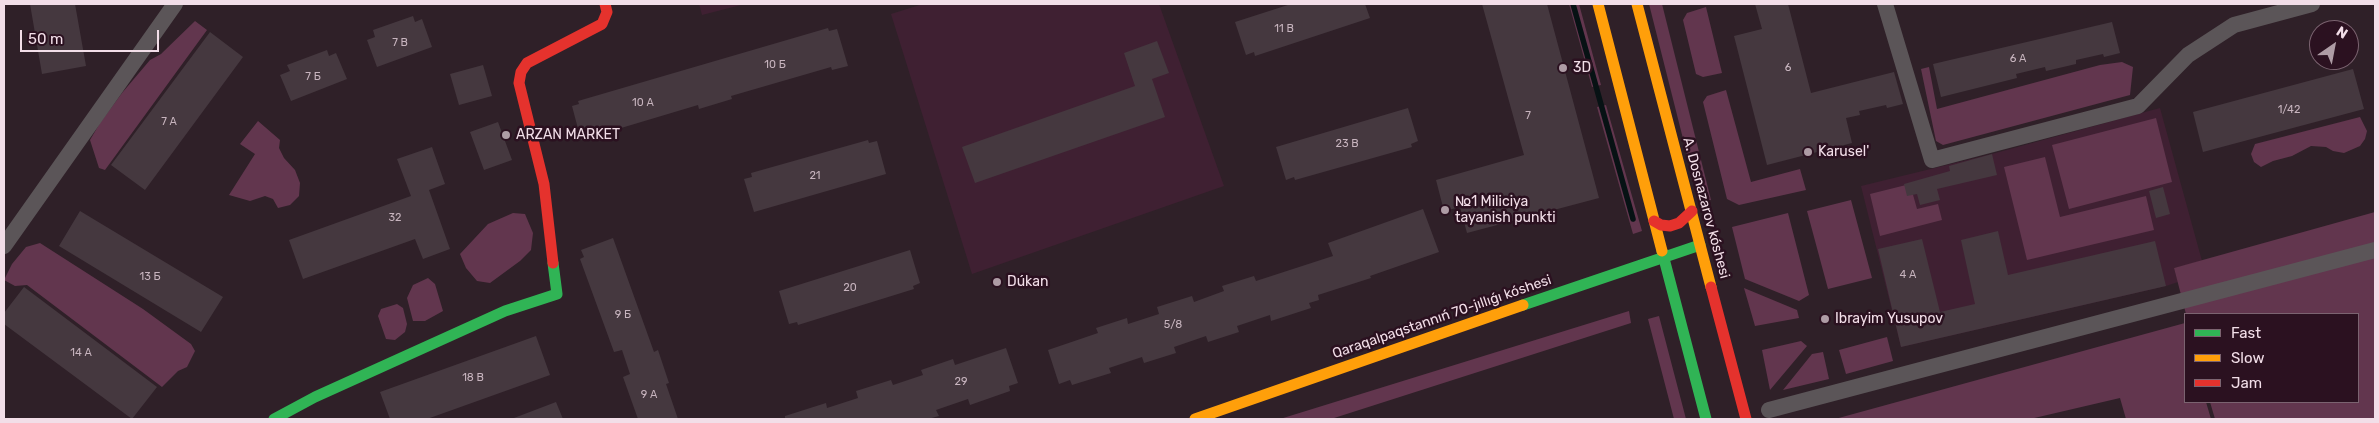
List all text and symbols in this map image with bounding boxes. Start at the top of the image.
scale bar [22,20,161,52]
north arrow [2309,20,2359,70]
house number: 11 В [1274,22,1294,36]
text: N [2333,23,2351,43]
text: 50 m [28,30,63,48]
house number: 7 В [392,36,408,50]
house number: 6 А [2010,52,2026,66]
house number: 10 Б [764,58,786,72]
place label: 3D [1573,60,1591,76]
house number: 6 [1785,61,1791,75]
marker: 3D [1557,62,1569,74]
house number: 7 Б [305,70,321,84]
house number: 10 А [632,96,654,110]
house number: 1/42 [2278,103,2300,117]
house number: 7 [1525,109,1531,123]
house number: 7 А [161,115,177,129]
place label: ARZAN MARKET [516,127,620,143]
marker: ARZAN MARKET [500,129,512,141]
street label: A. Dosnazarov kóshesi [1679,136,1733,280]
house number: 23 В [1335,137,1359,151]
place label: Karusel' [1818,144,1869,160]
marker: Karusel' [1802,146,1814,158]
house number: 21 [809,169,821,183]
place label: №1 Miliciya tayanish punkti [1455,194,1556,226]
marker: №1 Miliciya tayanish punkti [1439,204,1451,216]
house number: 32 [388,211,402,225]
house number: 4 А [1900,268,1916,282]
house number: 13 Б [139,270,161,284]
street label: Qaraqalpaqstannıń 70-jıllıǵı kóshesi [1330,272,1554,362]
place label: Dúkan [1007,274,1048,290]
marker: Dúkan [991,276,1003,288]
house number: 20 [843,281,857,295]
house number: 9 Б [615,308,631,322]
place label: Ibrayim Yusupov [1835,311,1943,327]
marker: Ibrayim Yusupov [1819,313,1831,325]
legend [2184,313,2359,403]
house number: 5/8 [1164,318,1182,332]
text: Fast [2231,324,2261,342]
house number: 14 А [70,346,92,360]
text: Slow [2231,349,2264,367]
house number: 18 В [462,371,484,385]
text: Jam [2231,374,2262,392]
house number: 29 [955,375,967,389]
house number: 9 А [641,388,657,402]

